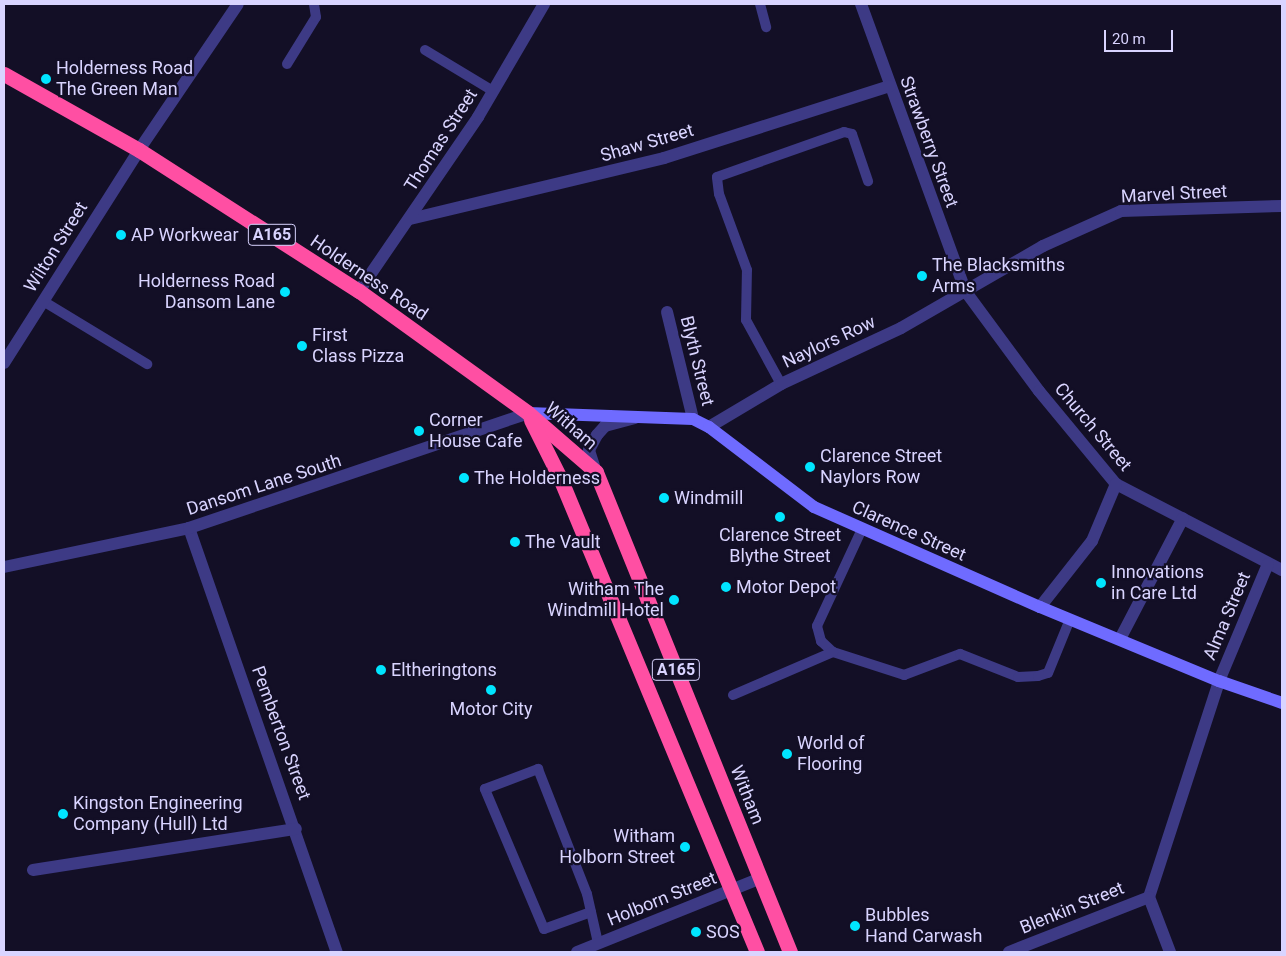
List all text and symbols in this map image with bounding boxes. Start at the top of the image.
scale bar [1106,20,1175,52]
text: 20 m [1112,30,1146,48]
place label: Holderness Road The Green Man [56,58,193,100]
marker: Holderness Road The Green Man [40,73,52,85]
street label: Strawberry Street [895,73,963,211]
street label: Thomas Street [400,85,482,195]
street label: Shaw Street [598,119,696,167]
street label: Marvel Street [1120,180,1228,208]
street label: Wilton Street [20,198,92,296]
road number: A165 [247,222,297,248]
place label: AP Workwear [131,224,239,246]
marker: AP Workwear [115,229,127,241]
street label: Holderness Road [306,231,432,325]
place label: The Blacksmiths Arms [932,255,1065,298]
marker: The Blacksmiths Arms [916,270,928,282]
place label: Holderness Road Dansom Lane [138,271,275,314]
marker: Holderness Road Dansom Lane [279,286,291,298]
street label: Naylors Row [779,311,879,373]
street label: Blyth Street [675,314,719,408]
place label: First Class Pizza [312,325,404,368]
marker: First Class Pizza [296,340,308,352]
street label: Church Street [1050,378,1136,476]
street label: Witham [541,398,601,454]
place label: Corner House Cafe [429,410,522,452]
marker: Corner House Cafe [413,425,425,437]
place label: Clarence Street Naylors Row [820,446,942,488]
street label: Dansom Lane South [184,450,344,520]
marker: Clarence Street Naylors Row [804,461,816,473]
place label: The Holderness [474,467,600,489]
marker: The Holderness [458,472,470,484]
place label: Windmill [674,487,743,509]
marker: Windmill [658,492,670,504]
street label: Clarence Street [849,496,969,566]
marker: Clarence Street Blythe Street [774,511,786,523]
place label: Clarence Street Blythe Street [719,525,841,568]
place label: The Vault [525,531,601,553]
marker: The Vault [509,536,521,548]
place label: Innovations in Care Ltd [1111,562,1204,604]
street label: Alma Street [1199,569,1255,663]
place label: Motor Depot [736,576,836,598]
marker: Innovations in Care Ltd [1095,577,1107,589]
place label: Witham The Windmill Hotel [547,579,664,622]
marker: Motor Depot [720,581,732,593]
marker: Witham The Windmill Hotel [668,594,680,606]
road number: A165 [651,656,701,684]
place label: Eltheringtons [391,659,497,681]
street label: Pemberton Street [247,663,315,803]
marker: Eltheringtons [375,664,387,676]
marker: Motor City [485,684,497,696]
place label: Motor City [449,698,533,720]
place label: World of Flooring [797,733,865,776]
marker: World of Flooring [781,748,793,760]
street label: Witham [725,762,769,828]
place label: Kingston Engineering Company (Hull) Ltd [73,793,243,836]
marker: Kingston Engineering Company (Hull) Ltd [57,808,69,820]
place label: Witham Holborn Street [559,826,675,869]
marker: Witham Holborn Street [679,841,691,853]
street label: Holborn Street [604,867,720,931]
street label: Blenkin Street [1017,877,1127,939]
place label: Bubbles Hand Carwash [865,905,982,948]
marker: Bubbles Hand Carwash [849,920,861,932]
place label: SOS [706,921,740,943]
marker: SOS [690,926,702,938]

